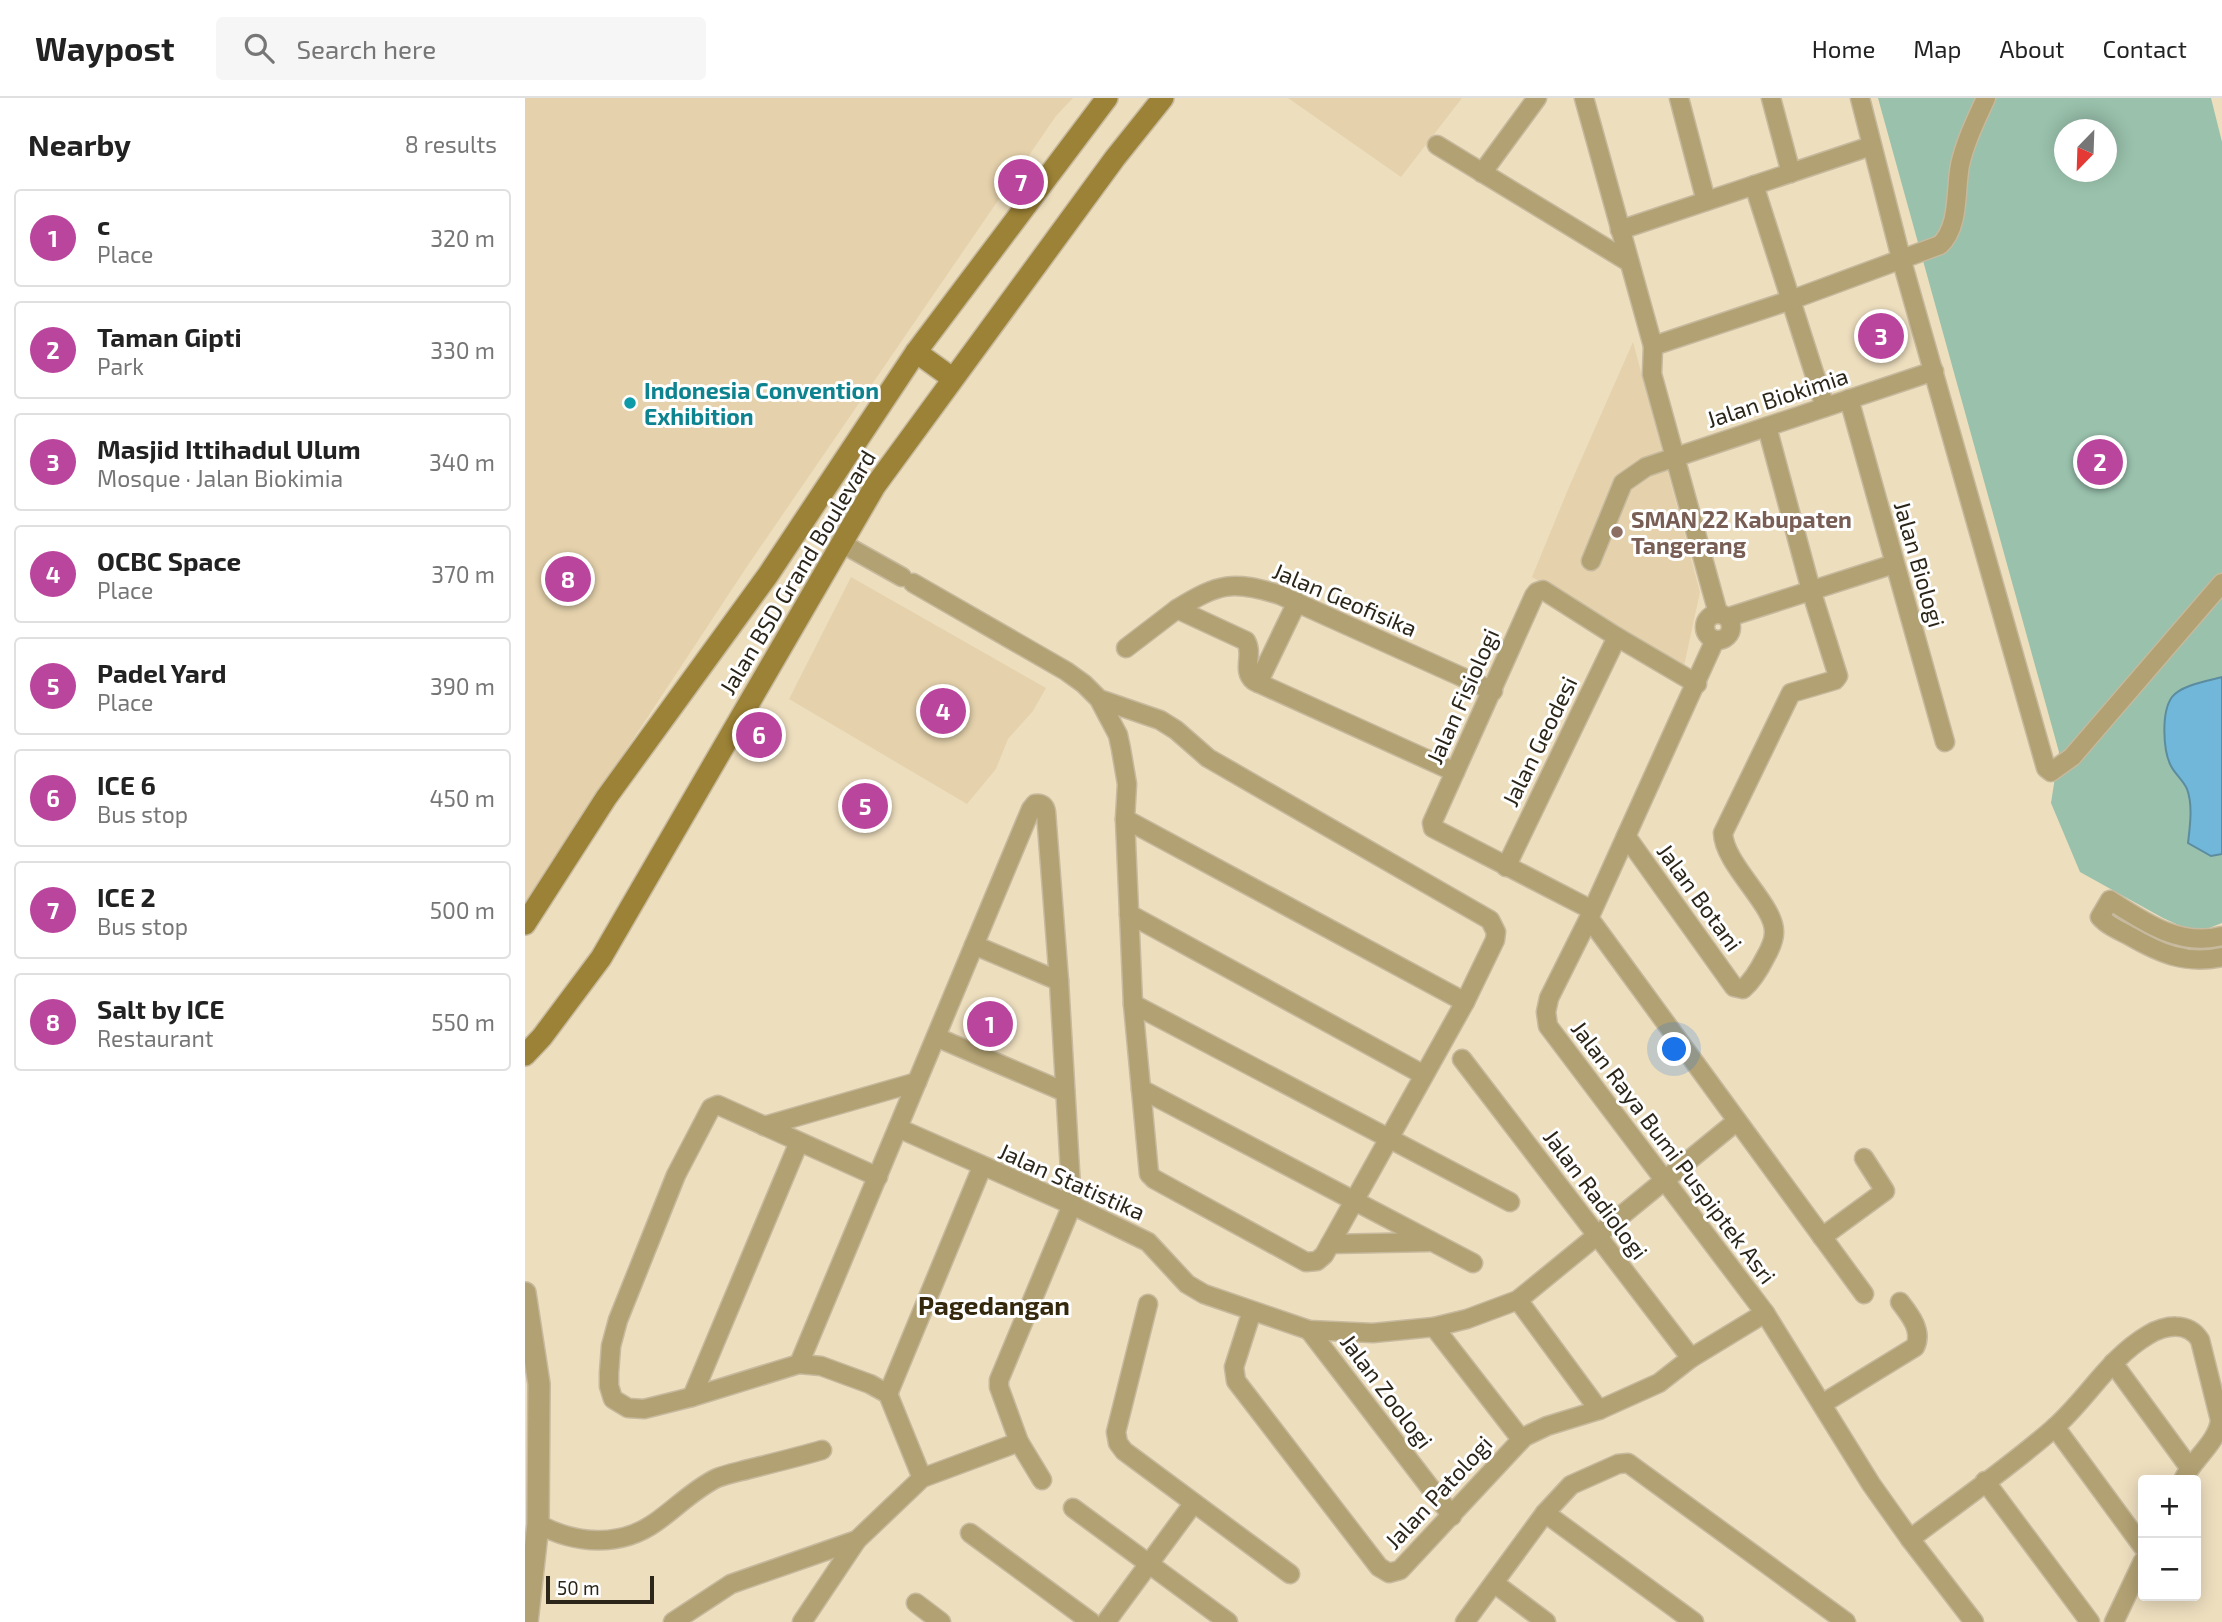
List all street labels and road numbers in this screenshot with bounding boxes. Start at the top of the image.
street label: Jalan Biokimia [1703,361,1851,433]
street label: Jalan BSD Grand Boulevard [713,445,881,699]
street label: Jalan Biologi [1889,498,1951,630]
street label: Jalan Geofisika [1269,556,1421,642]
street label: Jalan Fisiologi [1420,624,1504,768]
street label: Jalan Geodesi [1495,671,1583,811]
street label: Jalan Botani [1652,838,1748,956]
street label: Jalan Raya Bumi Puspiptek Asri [1566,1015,1782,1289]
street label: Jalan Radiologi [1538,1123,1654,1265]
street label: Jalan Statistika [994,1136,1150,1226]
street label: Jalan Zoologi [1335,1328,1439,1454]
street label: Jalan Patologi [1378,1430,1498,1554]

